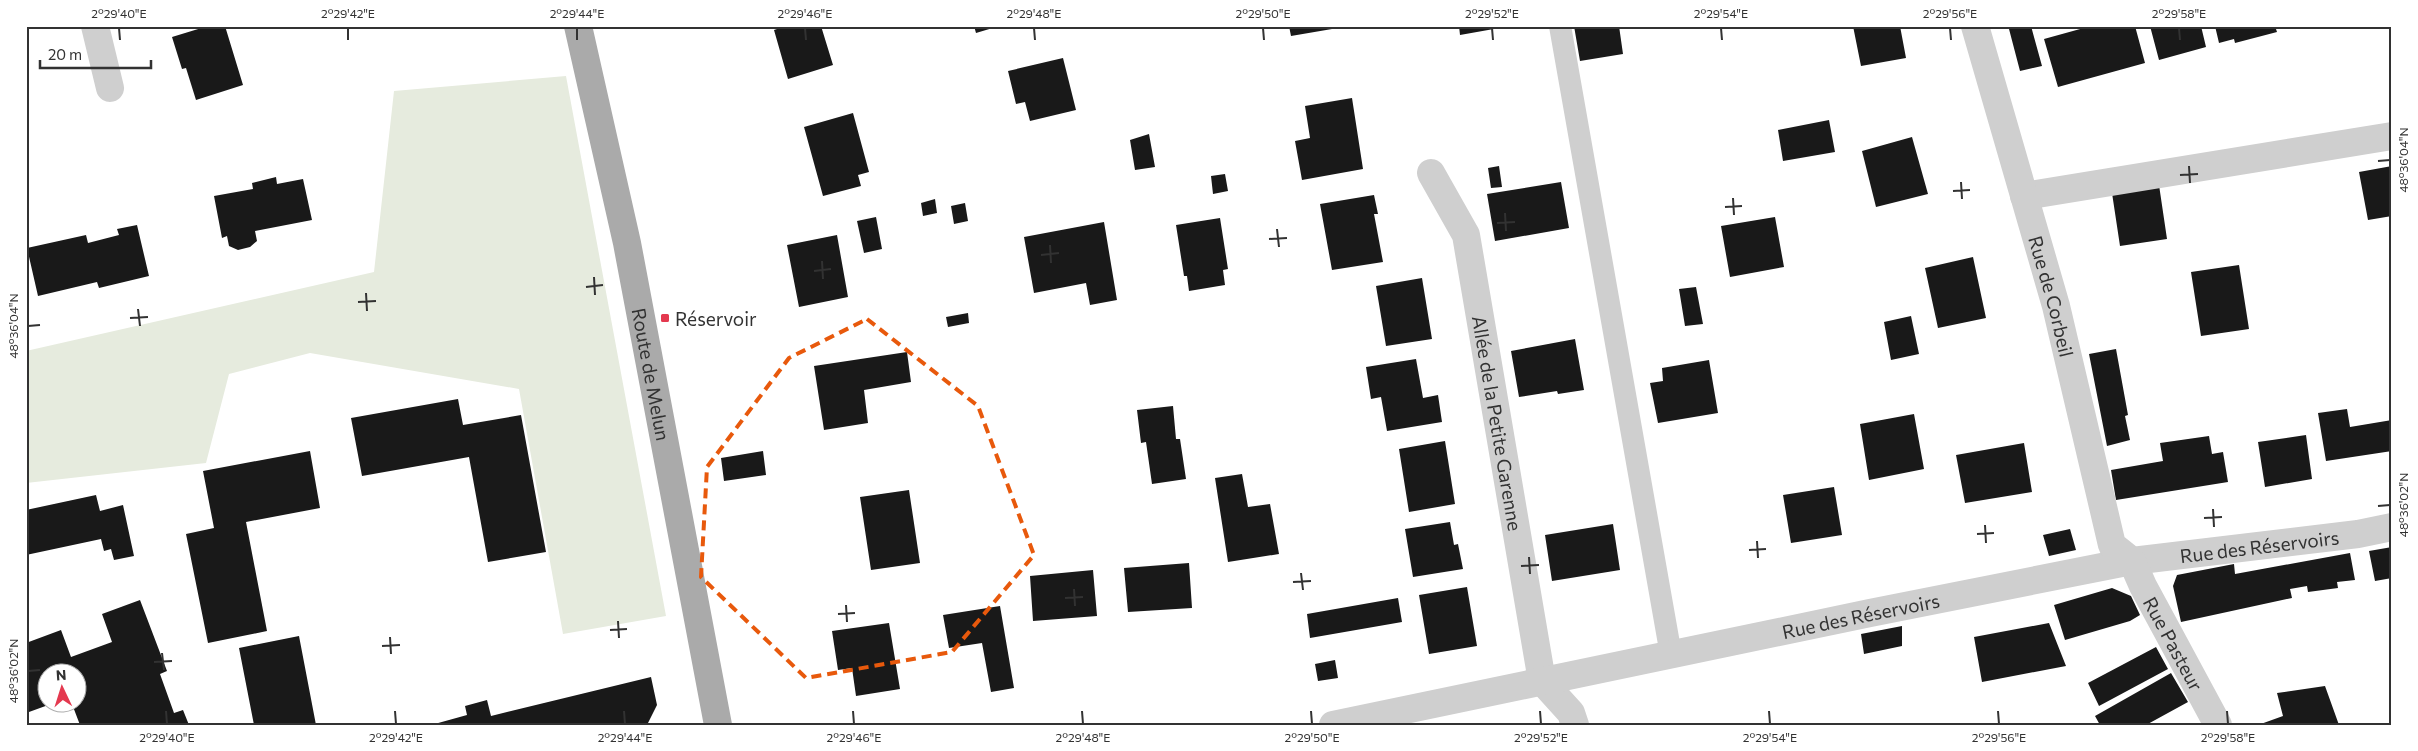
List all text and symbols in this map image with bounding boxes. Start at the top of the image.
text: 2°29'40"E [91,6,147,20]
text: 2°29'42"E [321,6,375,20]
text: 2°29'44"E [550,6,604,20]
text: 2°29'46"E [778,6,832,20]
text: 2°29'48"E [1007,6,1061,20]
text: 2°29'50"E [1235,6,1291,20]
text: 2°29'52"E [1465,6,1519,20]
text: 2°29'54"E [1694,6,1748,20]
text: 2°29'56"E [1923,6,1977,20]
text: 2°29'58"E [2152,6,2206,20]
scale bar [40,38,151,70]
text: 20 m [48,45,82,63]
text: 48°36'04"N [2396,127,2410,193]
street label: Rue de Corbeil [2025,233,2079,359]
text: 48°36'04"N [6,293,20,359]
street label: Route de Melun [628,306,676,442]
place label: Réservoir [675,307,757,330]
marker: Réservoir [659,312,671,324]
street label: Allée de la Petite Garenne [1468,314,1528,532]
text: 48°36'02"N [2396,473,2410,537]
street label: Rue des Réservoirs [2178,525,2340,567]
street label: Rue des Réservoirs [1780,588,1941,643]
street label: Rue Pasteur [2139,592,2209,695]
text: 48°36'02"N [6,639,20,703]
north arrow [38,664,88,714]
text: N [55,666,67,683]
text: 2°29'40"E [139,730,195,744]
text: 2°29'42"E [369,730,423,744]
text: 2°29'44"E [598,730,652,744]
text: 2°29'46"E [827,730,881,744]
text: 2°29'48"E [1056,730,1110,744]
text: 2°29'50"E [1284,730,1340,744]
text: 2°29'52"E [1514,730,1568,744]
text: 2°29'54"E [1743,730,1797,744]
text: 2°29'56"E [1972,730,2026,744]
text: 2°29'58"E [2201,730,2255,744]

